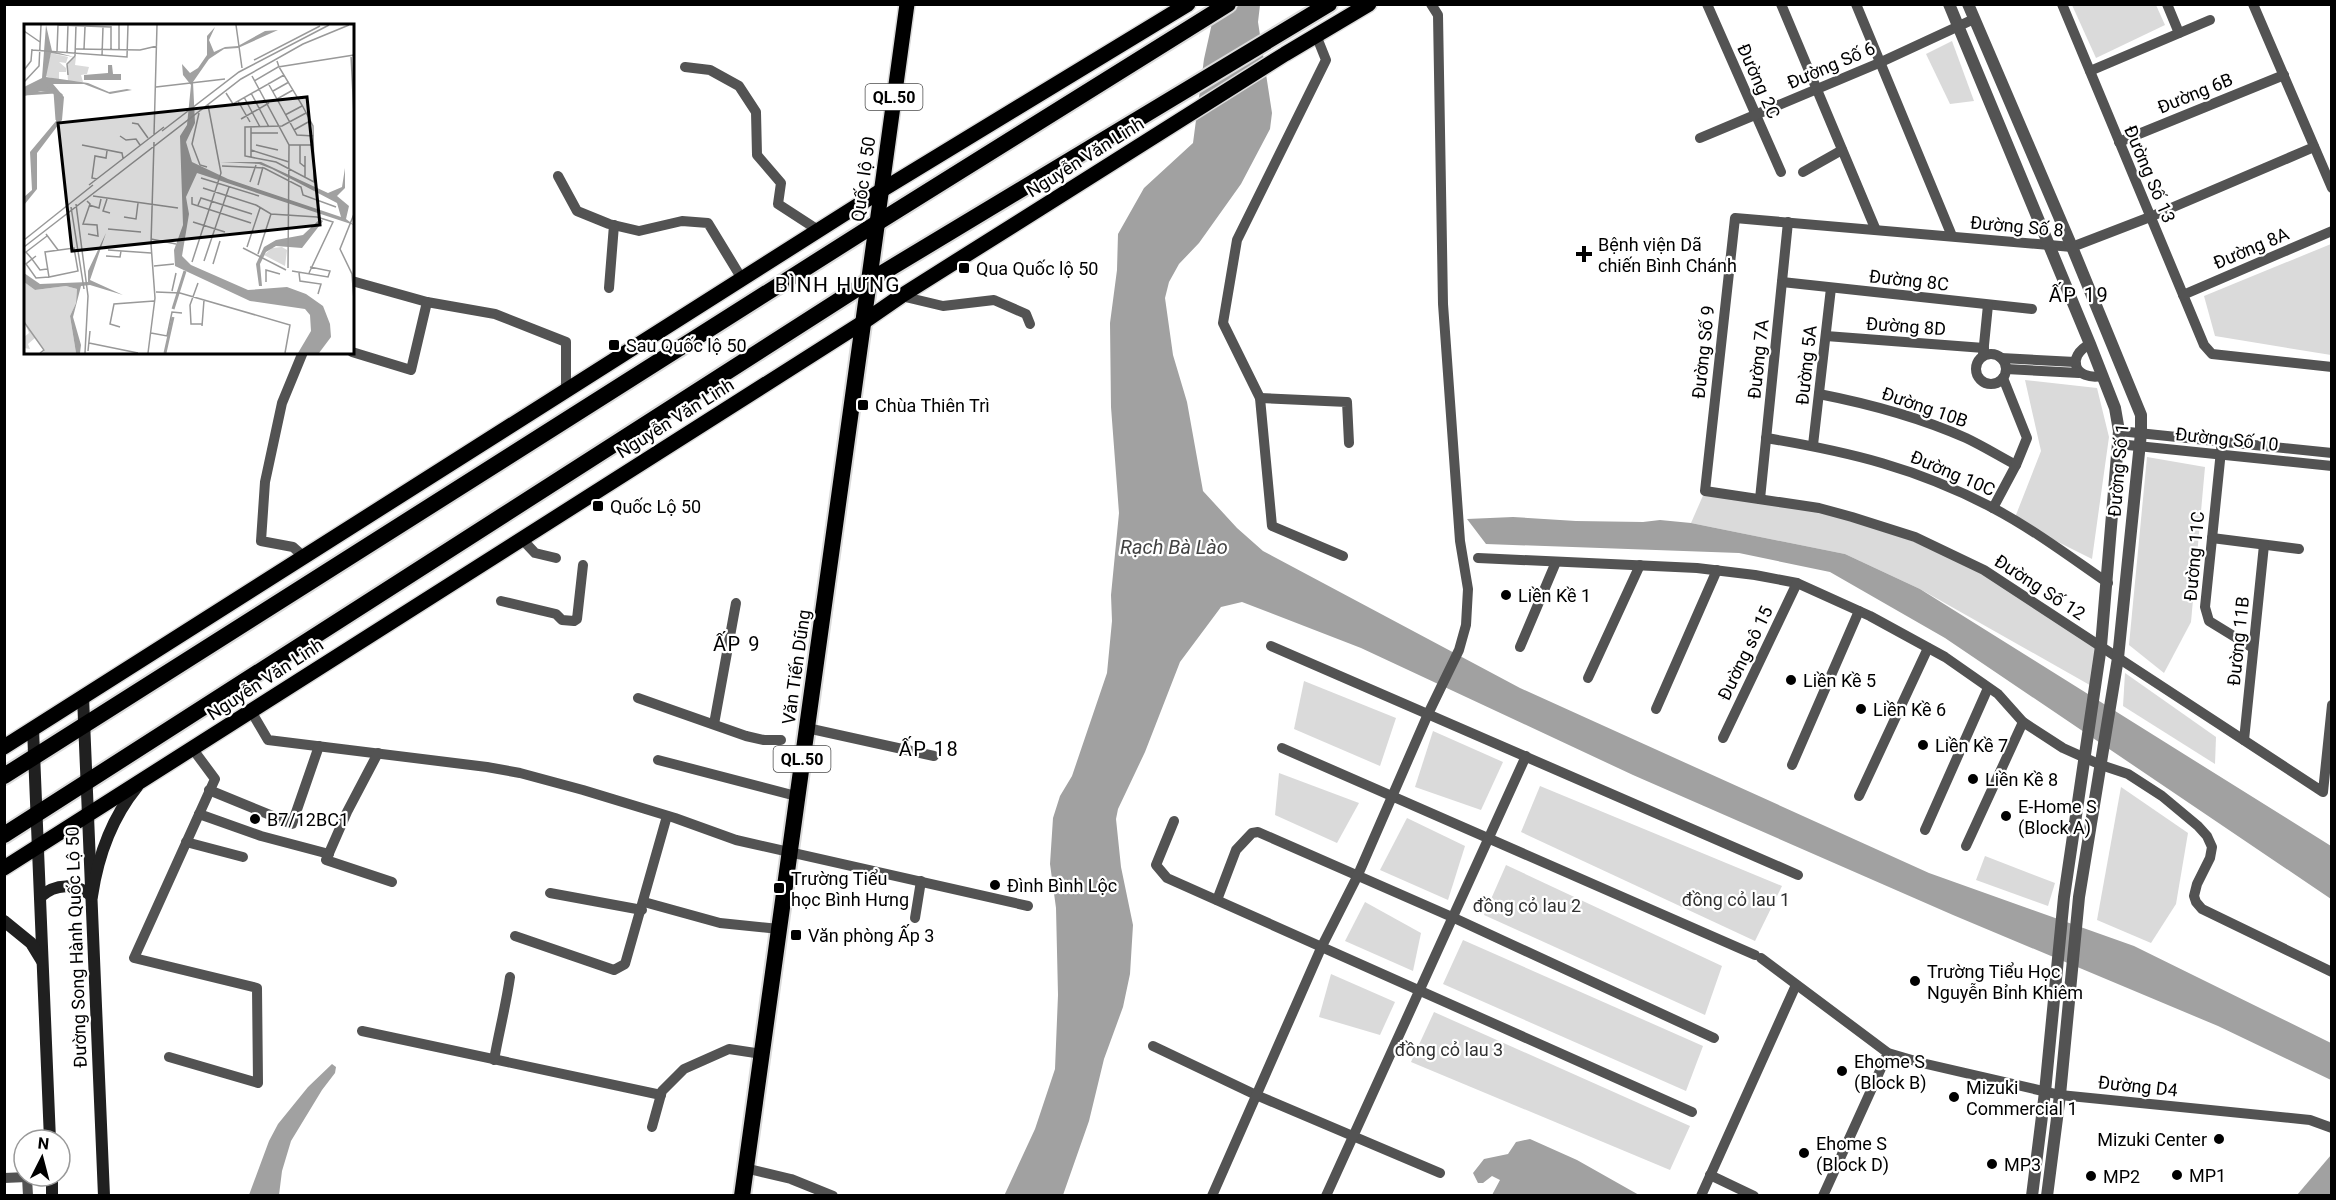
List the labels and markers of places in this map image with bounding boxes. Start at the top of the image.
place label: Bệnh viện Dã chiến Bình Chánh [1598,234,1737,276]
marker: Bệnh viện Dã chiến Bình Chánh [1575,245,1593,263]
place label: Qua Quốc lộ 50 [976,258,1098,279]
marker: Qua Quốc lộ 50 [957,261,971,275]
place label: Sau Quốc lộ 50 [626,335,747,356]
marker: Sau Quốc lộ 50 [607,338,621,352]
place label: Chùa Thiên Trì [875,395,990,416]
marker: Chùa Thiên Trì [856,398,870,412]
place label: Quốc Lộ 50 [610,496,701,517]
marker: Quốc Lộ 50 [591,499,605,513]
place label: Liền Kề 1 [1518,585,1591,606]
marker: Liền Kề 1 [1499,588,1513,602]
place label: Liền Kề 5 [1803,670,1876,691]
marker: Liền Kề 5 [1784,673,1798,687]
place label: Liền Kề 6 [1873,699,1946,720]
marker: Liền Kề 6 [1854,702,1868,716]
place label: Liền Kề 7 [1935,735,2008,756]
marker: Liền Kề 7 [1916,738,1930,752]
place label: Liền Kề 8 [1985,769,2058,790]
marker: Liền Kề 8 [1966,772,1980,786]
place label: E-Home S (Block A) [2018,796,2097,839]
place label: B7/12BC1 [267,809,349,830]
marker: E-Home S (Block A) [1999,809,2013,823]
marker: B7/12BC1 [248,812,262,826]
place label: Trường Tiểu học Bình Hưng [791,868,909,910]
place label: Đình Bình Lộc [1007,875,1117,896]
marker: Đình Bình Lộc [988,878,1002,892]
marker: Trường Tiểu học Bình Hưng [772,881,786,895]
place label: Văn phòng Ấp 3 [808,924,934,946]
marker: Văn phòng Ấp 3 [789,928,803,942]
place label: Trường Tiểu Học Nguyễn Bỉnh Khiêm [1927,961,2083,1003]
marker: Trường Tiểu Học Nguyễn Bỉnh Khiêm [1908,974,1922,988]
place label: Ehome S (Block B) [1854,1051,1927,1094]
marker: Ehome S (Block B) [1835,1064,1849,1078]
place label: Mizuki Commercial 1 [1966,1077,2078,1119]
marker: Mizuki Commercial 1 [1947,1090,1961,1104]
place label: Mizuki Center [2097,1129,2207,1150]
marker: Mizuki Center [2212,1132,2226,1146]
place label: Ehome S (Block D) [1816,1133,1889,1176]
marker: Ehome S (Block D) [1797,1146,1811,1160]
place label: MP3 [2004,1154,2041,1175]
marker: MP3 [1985,1157,1999,1171]
place label: MP1 [2189,1165,2226,1186]
place label: MP2 [2103,1166,2140,1187]
marker: MP1 [2170,1168,2184,1182]
marker: MP2 [2084,1169,2098,1183]

